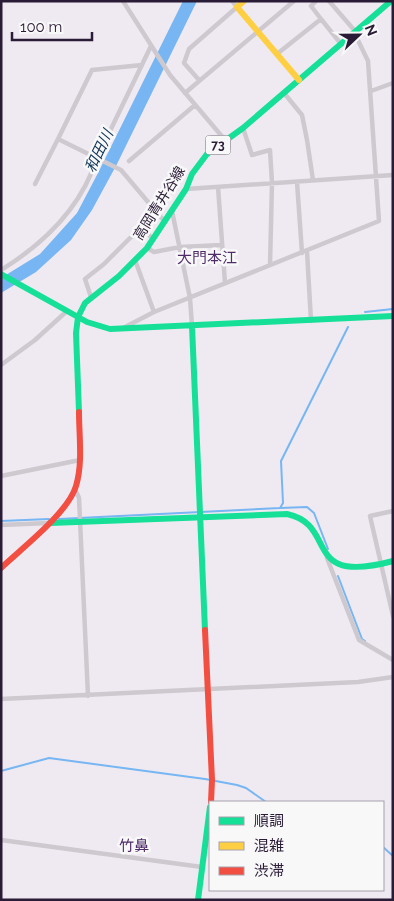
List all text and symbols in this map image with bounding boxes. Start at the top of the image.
scale bar [12,10,92,42]
north arrow [334,10,384,60]
text: 100 m [20,18,62,36]
text: N [362,22,380,38]
water label: 和田川 [81,125,118,175]
road number: 73 [206,136,230,154]
street label: 高岡青井谷線 [130,163,188,243]
district label: 大門本江 [177,249,237,267]
legend [209,801,384,891]
text: 順調 [254,812,284,830]
district label: 竹鼻 [119,837,149,855]
text: 混雑 [254,837,284,855]
text: 渋滞 [254,862,284,880]

